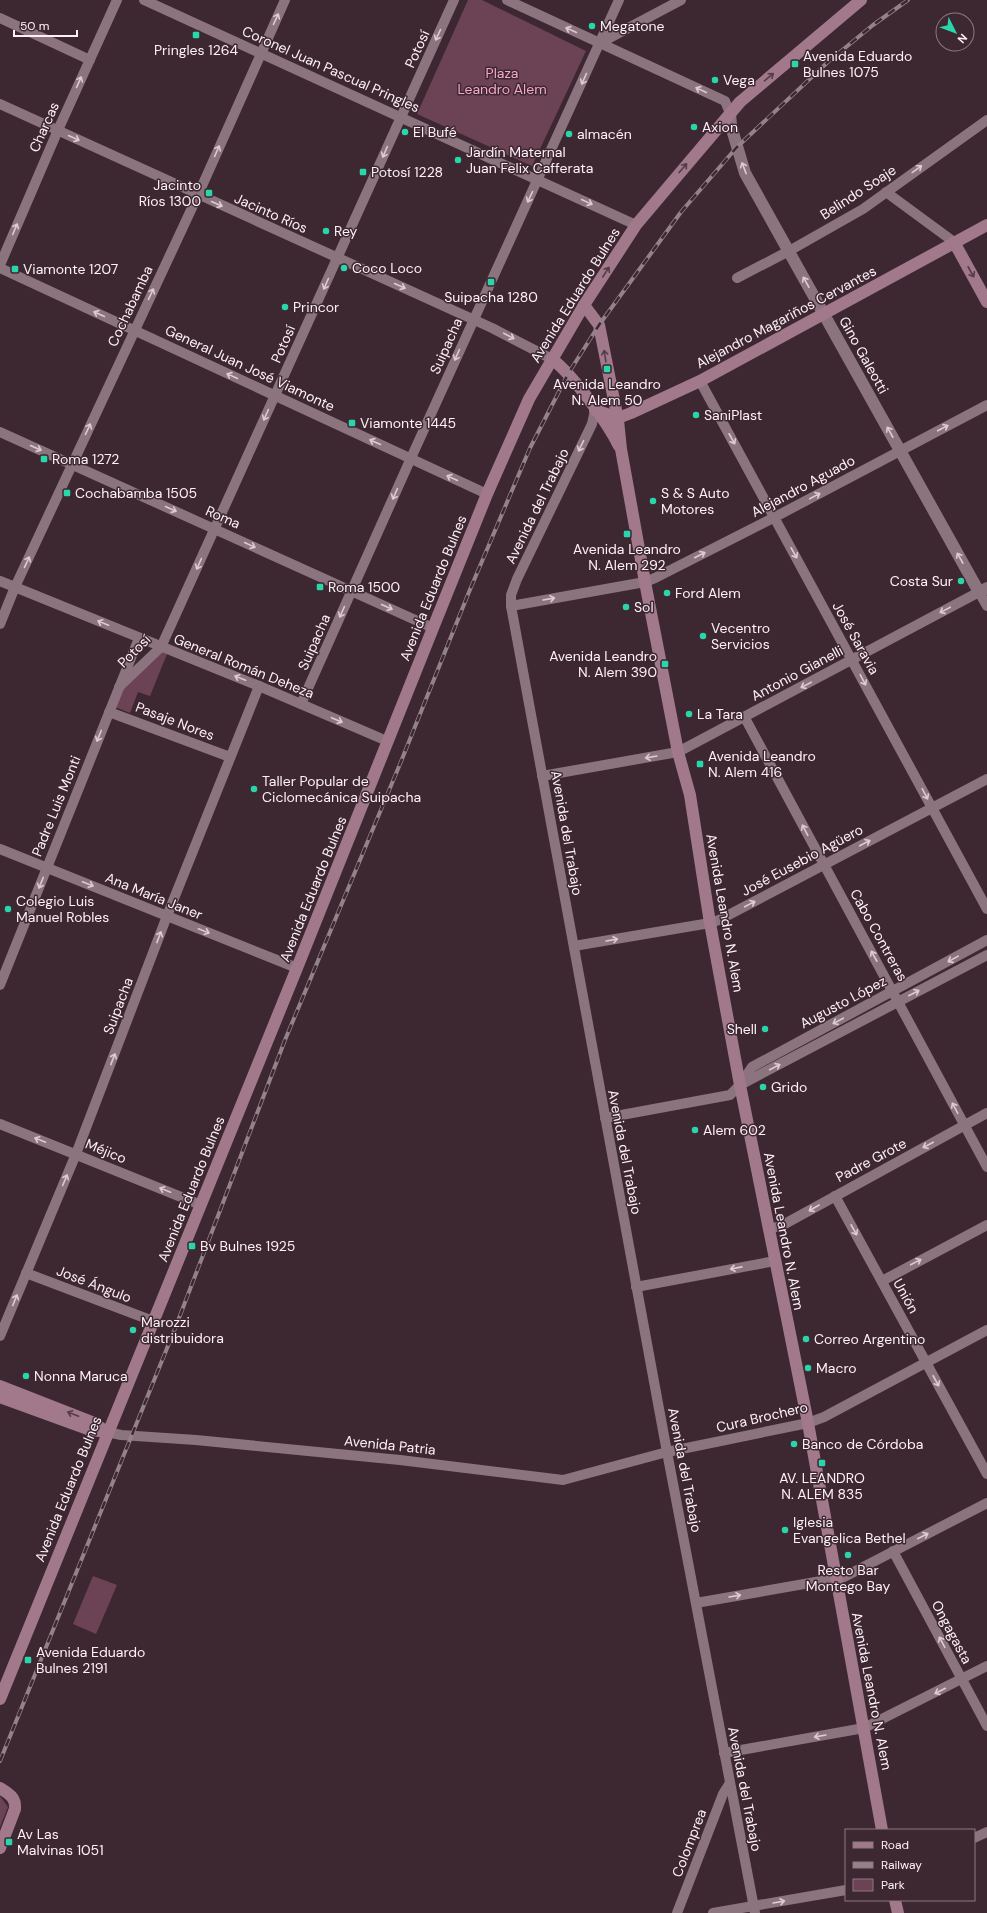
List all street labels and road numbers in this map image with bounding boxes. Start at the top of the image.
street label: Coronel Juan Pascual Pringles [239,22,423,116]
street label: Potosí [400,27,434,71]
street label: Charcas [25,99,63,155]
street label: Belindo Soaje [817,161,899,223]
street label: Jacinto Ríos [232,189,310,237]
street label: Avenida Eduardo Bulnes [526,224,624,366]
street label: Alejandro Magariños Cervantes [693,262,879,372]
street label: Cochabamba [103,263,157,349]
street label: Gino Galeotti [835,313,893,397]
street label: Suipacha [426,315,466,377]
street label: General Juan José Viamonte [162,321,338,415]
street label: Potosí [267,322,300,366]
street label: Avenida del Trabajo [501,445,573,567]
street label: Alejandro Aguado [748,451,858,521]
street label: Roma [203,501,243,533]
street label: Avenida Eduardo Bulnes [395,512,471,664]
street label: José Saravia [829,598,883,678]
street label: Suipacha [294,611,334,673]
street label: Potosí [114,630,155,671]
street label: General Román Deheza [171,630,317,702]
street label: Antonio Gianelli [748,641,846,705]
street label: Pasaje Nores [133,698,217,744]
street label: Padre Luis Monti [28,753,84,859]
street label: Avenida del Trabajo [547,769,587,897]
street label: Avenida Eduardo Bulnes [275,813,351,965]
street label: José Eusebio Agüero [738,820,866,900]
street label: Avenida Leandro N. Alem [702,832,748,994]
street label: Ana María Janer [103,868,205,924]
street label: Cabo Contreras [846,886,912,984]
street label: Augusto López [797,972,889,1032]
street label: Suipacha [99,975,137,1037]
street label: Avenida del Trabajo [604,1088,646,1216]
street label: Avenida Eduardo Bulnes [153,1113,229,1265]
street label: Padre Grote [833,1134,910,1186]
street label: Méjico [83,1135,129,1167]
street label: Avenida Leandro N. Alem [760,1151,808,1311]
street label: José Ángulo [54,1262,134,1306]
street label: Unión [889,1275,923,1317]
street label: Cura Brochero [714,1398,810,1436]
street label: Avenida del Trabajo [664,1406,706,1534]
street label: Avenida Eduardo Bulnes [30,1413,106,1565]
street label: Avenida Patria [343,1431,437,1459]
street label: Ongagasta [928,1597,976,1667]
street label: Avenida Leandro N. Alem [848,1611,896,1771]
street label: Avenida del Trabajo [724,1725,766,1853]
street label: Colomprea [668,1806,710,1880]

